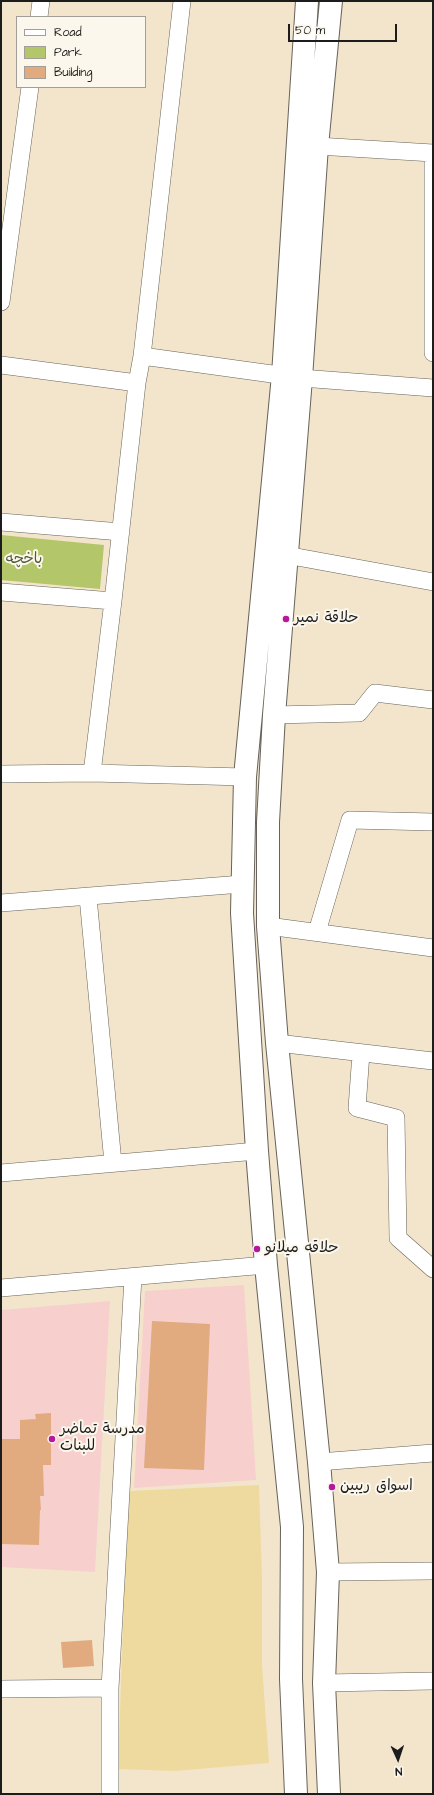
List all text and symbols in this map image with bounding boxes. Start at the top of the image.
legend [16,16,146,88]
scale bar [290,16,399,42]
text: 50 m [295,22,325,39]
text: Road [54,24,82,41]
text: Park [54,44,82,61]
text: Building [54,64,92,81]
park label: باخچە [6,551,42,569]
place label: حلاقة نمير [294,610,359,628]
marker: حلاقة نمير [281,614,291,624]
place label: حلاقه ميلانو [265,1240,339,1258]
marker: حلاقه ميلانو [252,1244,262,1254]
place label: مدرسة تماضر للبنات [60,1421,145,1456]
marker: مدرسة تماضر للبنات [47,1434,57,1444]
place label: اسواق ريبين [340,1478,413,1496]
marker: اسواق ريبين [327,1482,337,1492]
north arrow [378,1739,418,1779]
text: N [395,1764,402,1779]

